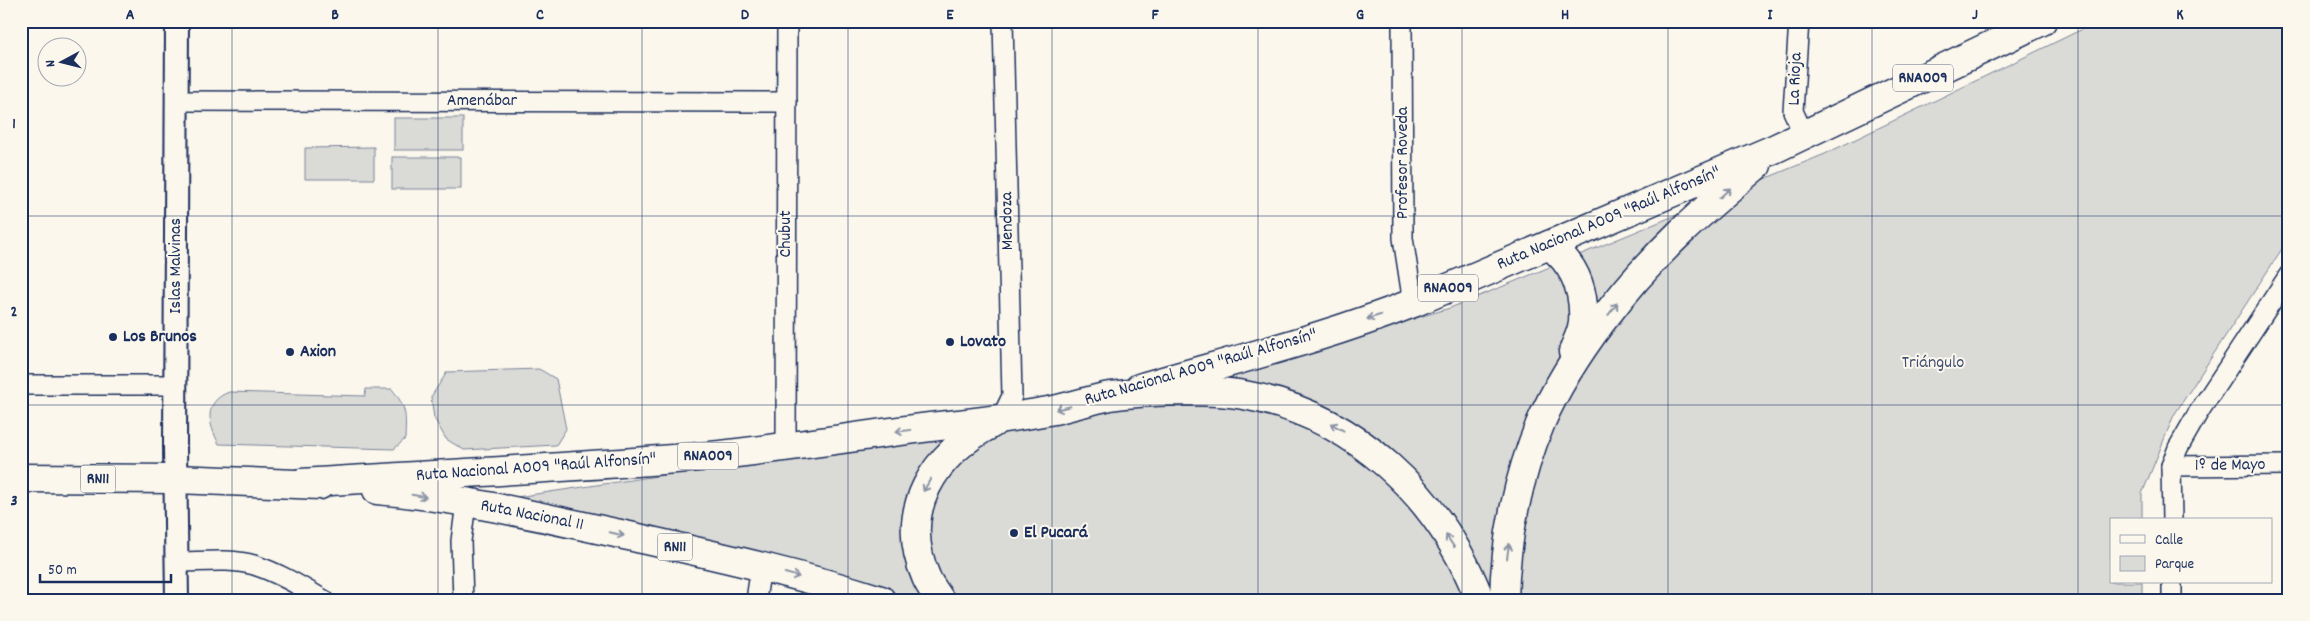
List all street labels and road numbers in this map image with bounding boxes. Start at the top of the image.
street label: La Rioja [1783,51,1809,106]
road number: RNA009 [1893,64,1953,92]
street label: Amenábar [447,89,517,114]
street label: Profesor Roveda [1391,106,1416,219]
street label: Ruta Nacional A009 "Raúl Alfonsín" [1493,160,1725,278]
street label: Mendoza [995,191,1021,250]
street label: Chubut [774,210,799,258]
street label: Islas Malvinas [164,218,189,314]
road number: RNA009 [1418,274,1478,302]
street label: Ruta Nacional A009 "Raúl Alfonsín" [1082,323,1320,413]
road number: RNA009 [678,442,738,470]
street label: Ruta Nacional A009 "Raúl Alfonsín" [415,447,657,489]
street label: 1º de Mayo [2194,453,2266,479]
road number: RN11 [80,466,116,492]
street label: Ruta Nacional 11 [478,494,586,538]
road number: RN11 [658,534,692,560]

